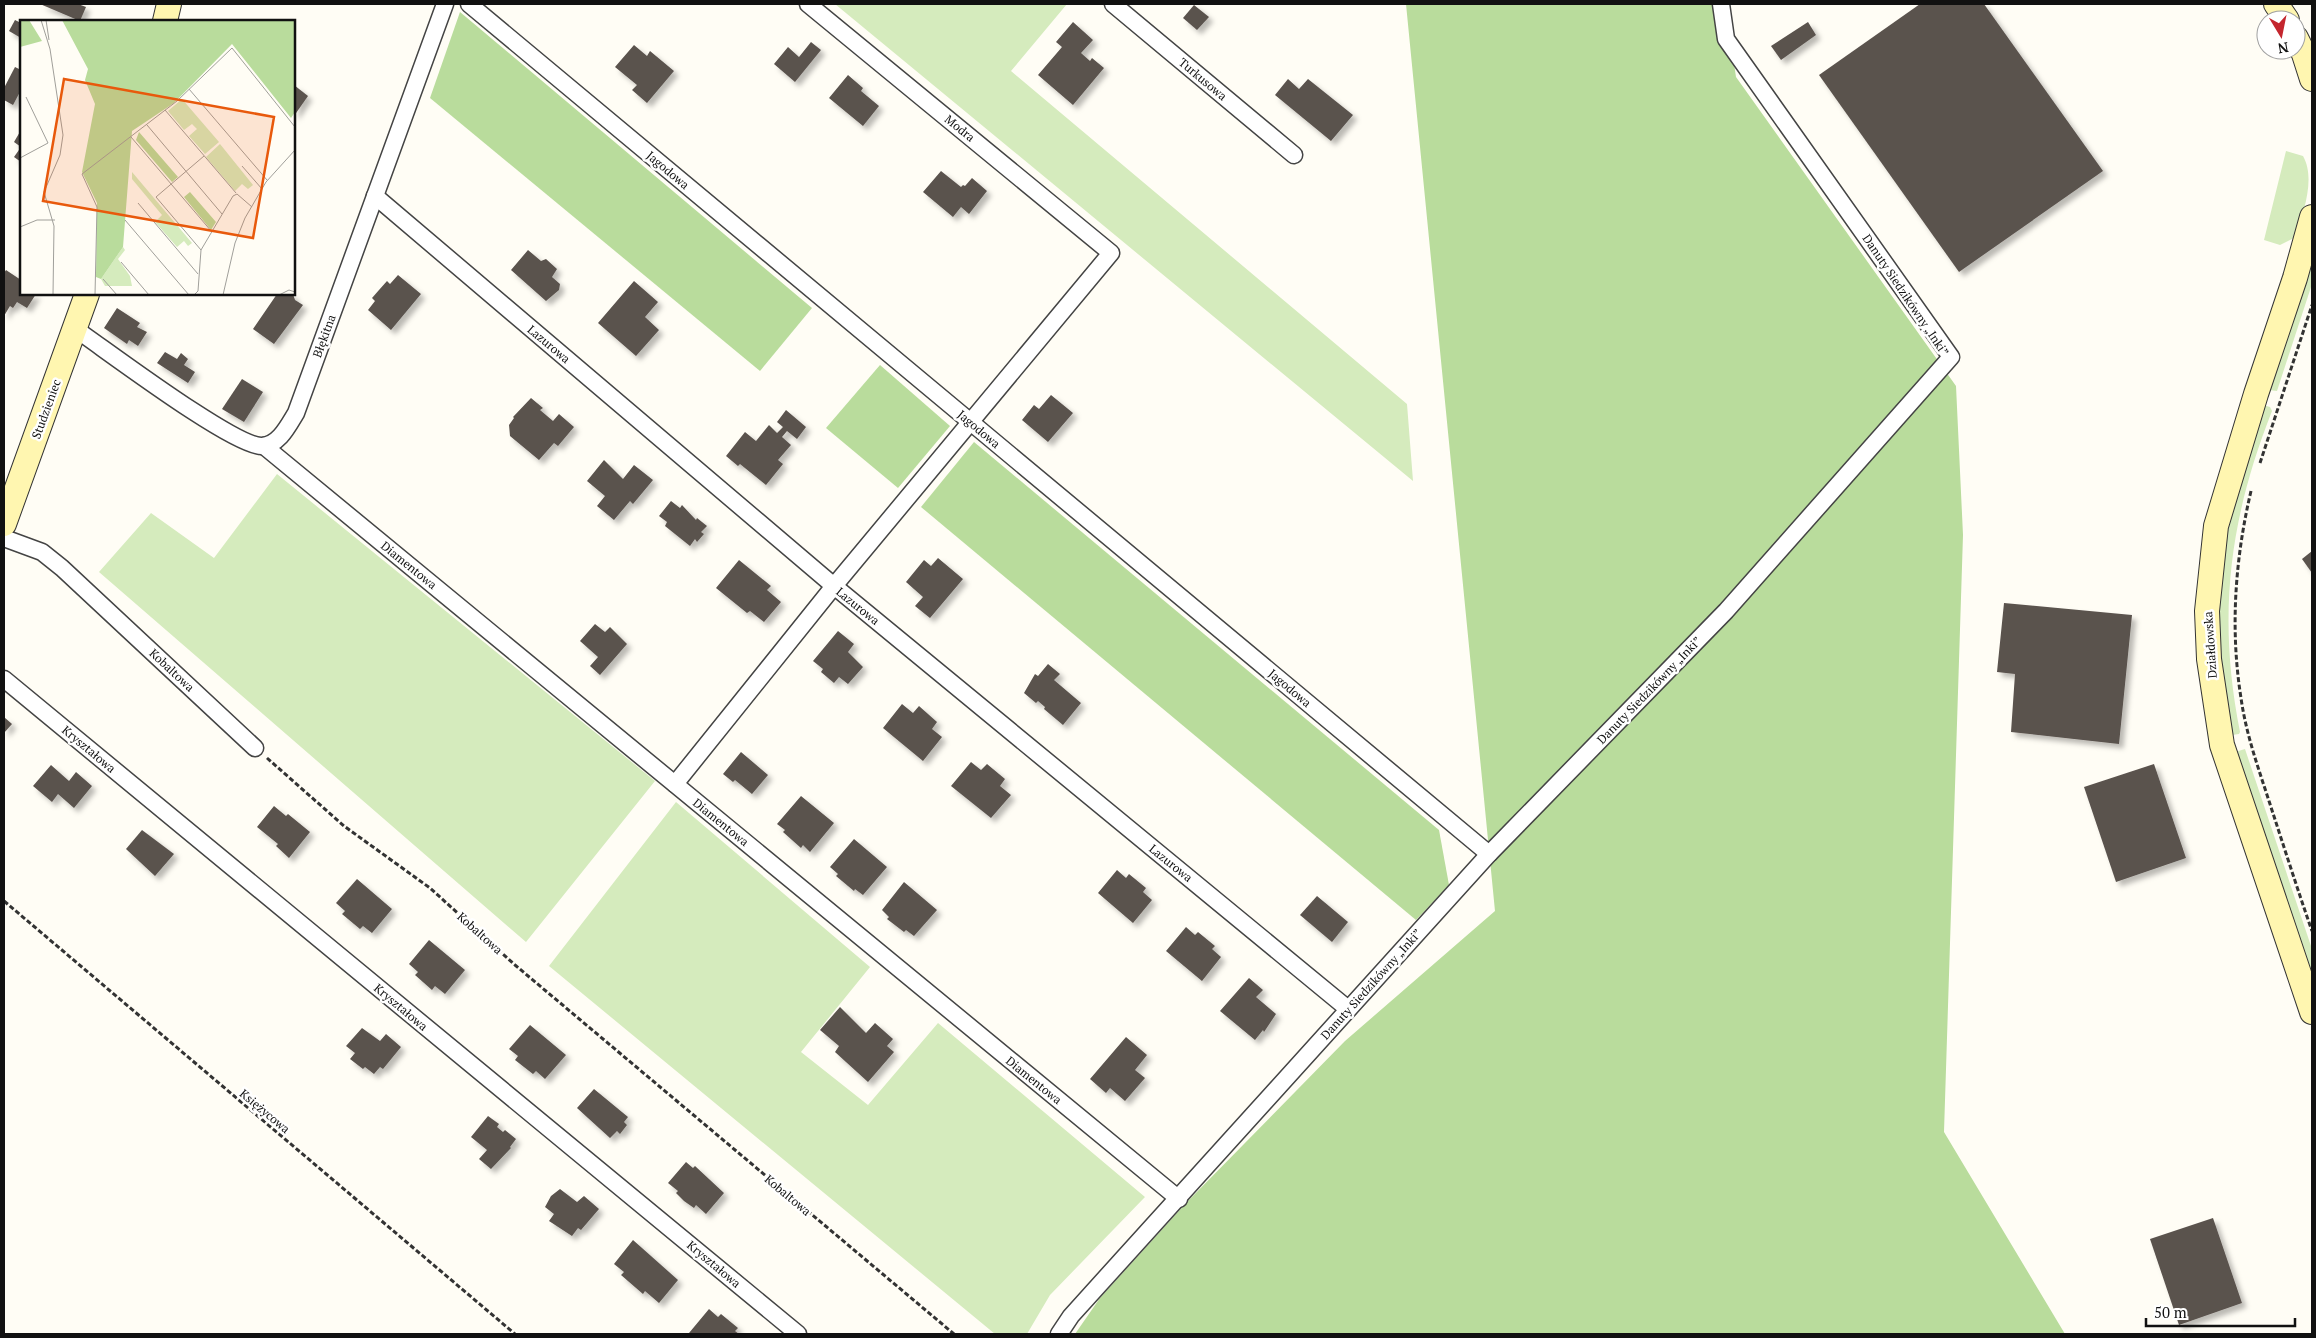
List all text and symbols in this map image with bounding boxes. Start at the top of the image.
north arrow [2256,10,2306,60]
inset map [20,20,295,295]
text: N [2276,38,2290,59]
street label: Turkusowa [1176,55,1230,103]
street label: Modra [942,111,978,145]
street label: Jagodowa [644,148,692,192]
street label: Danuty Siedzikówny „Inki” [1860,231,1952,359]
street label: Błękitna [309,312,339,360]
street label: Lazurowa [525,322,573,366]
street label: Studzieniec [28,377,64,441]
street label: Jagodowa [955,407,1003,451]
street label: Diamentowa [378,538,440,592]
street label: Lazurowa [833,584,883,628]
street label: Działdowska [2200,611,2220,679]
street label: Danuty Siedzikówny „Inki” [1594,633,1704,747]
street label: Kobaltowa [146,645,198,695]
street label: Jagodowa [1266,666,1314,710]
street label: Kryształowa [59,722,119,776]
street label: Diamentowa [690,795,752,849]
street label: Lazurowa [1146,841,1196,885]
street label: Kobaltowa [454,909,506,957]
street label: Danuty Siedzikówny „Inki” [1317,926,1425,1042]
street label: Kryształowa [371,980,431,1034]
street label: Diamentowa [1003,1053,1065,1107]
street label: Księżycowa [237,1086,293,1136]
street label: Kobaltowa [762,1171,814,1219]
street label: Kryształowa [684,1237,744,1291]
scale bar [2146,1296,2295,1328]
text: 50 m [2154,1302,2187,1322]

